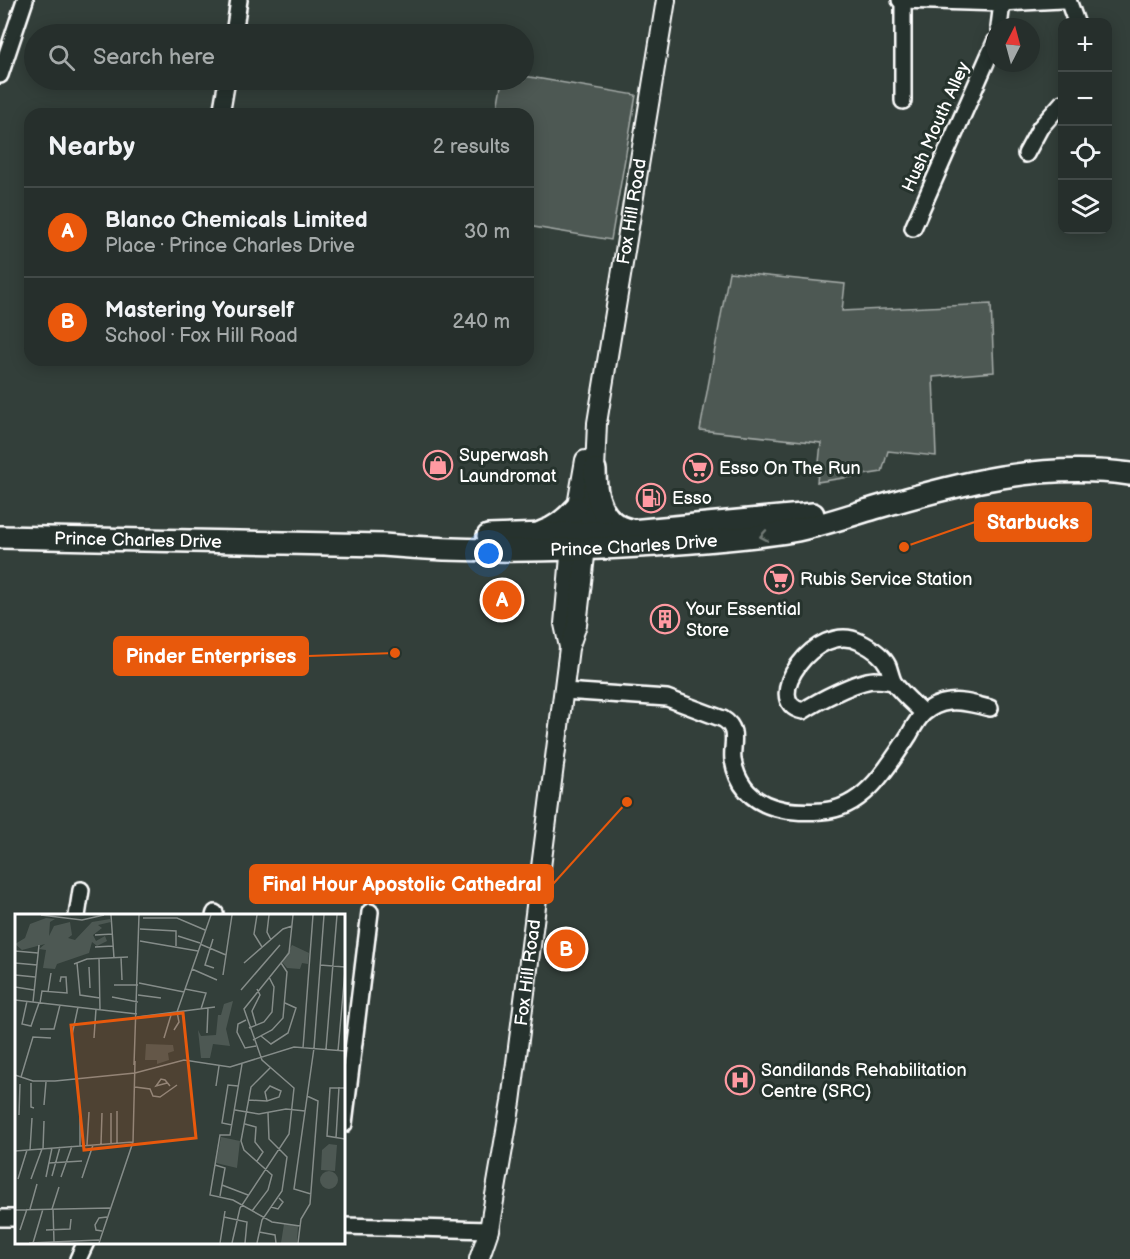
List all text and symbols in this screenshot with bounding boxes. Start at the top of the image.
north arrow [986,18,1040,72]
map controls [1058,18,1112,234]
button: + [1058,18,1112,72]
search box [24,24,534,90]
icon: search [45,41,78,74]
text: Search here [93,44,215,71]
street label: Hush Mouth Alley [898,58,974,195]
button: − [1058,72,1112,126]
button: locate [1058,126,1112,180]
text: Nearby [48,132,135,163]
text: 2 results [433,135,510,159]
street label: Fox Hill Road [613,157,650,266]
button: layers [1058,180,1112,234]
text: Blanco Chemicals Limited [105,207,368,234]
text: A [61,220,74,244]
text: 30 m [464,220,510,244]
text: Place · Prince Charles Drive [105,234,355,258]
text: Mastering Yourself [105,297,294,324]
text: B [60,310,75,334]
text: 240 m [453,310,510,334]
text: School · Fox Hill Road [105,324,298,348]
place label: Superwash Laundromat [459,445,557,487]
shop icon: Superwash Laundromat [422,449,454,481]
supermarket icon: Esso On The Run [682,452,714,484]
place label: Esso On The Run [719,458,861,479]
fuel station icon: Esso [635,482,667,514]
place label: Esso [672,488,712,509]
callout: Starbucks [975,503,1091,541]
text: Starbucks [987,511,1079,535]
street label: Prince Charles Drive [54,528,222,552]
one-way arrow [760,529,770,542]
street label: Prince Charles Drive [550,530,718,560]
your location [474,539,503,568]
supermarket icon: Rubis Service Station [763,563,795,595]
place label: Rubis Service Station [800,569,972,590]
pin: A [482,578,522,622]
place label: Your Essential Store [685,599,801,641]
building icon: Your Essential Store [649,603,681,635]
callout: Pinder Enterprises [114,637,308,675]
text: Pinder Enterprises [126,645,297,669]
callout: Final Hour Apostolic Cathedral [250,865,553,903]
text: Final Hour Apostolic Cathedral [262,873,542,897]
inset map [15,914,345,1244]
street label: Fox Hill Road [510,918,545,1027]
pin: B [546,926,586,972]
place label: Sandilands Rehabilitation Centre (SRC) [761,1060,967,1102]
hospital icon: Sandilands Rehabilitation Centre (SRC) [724,1064,756,1096]

